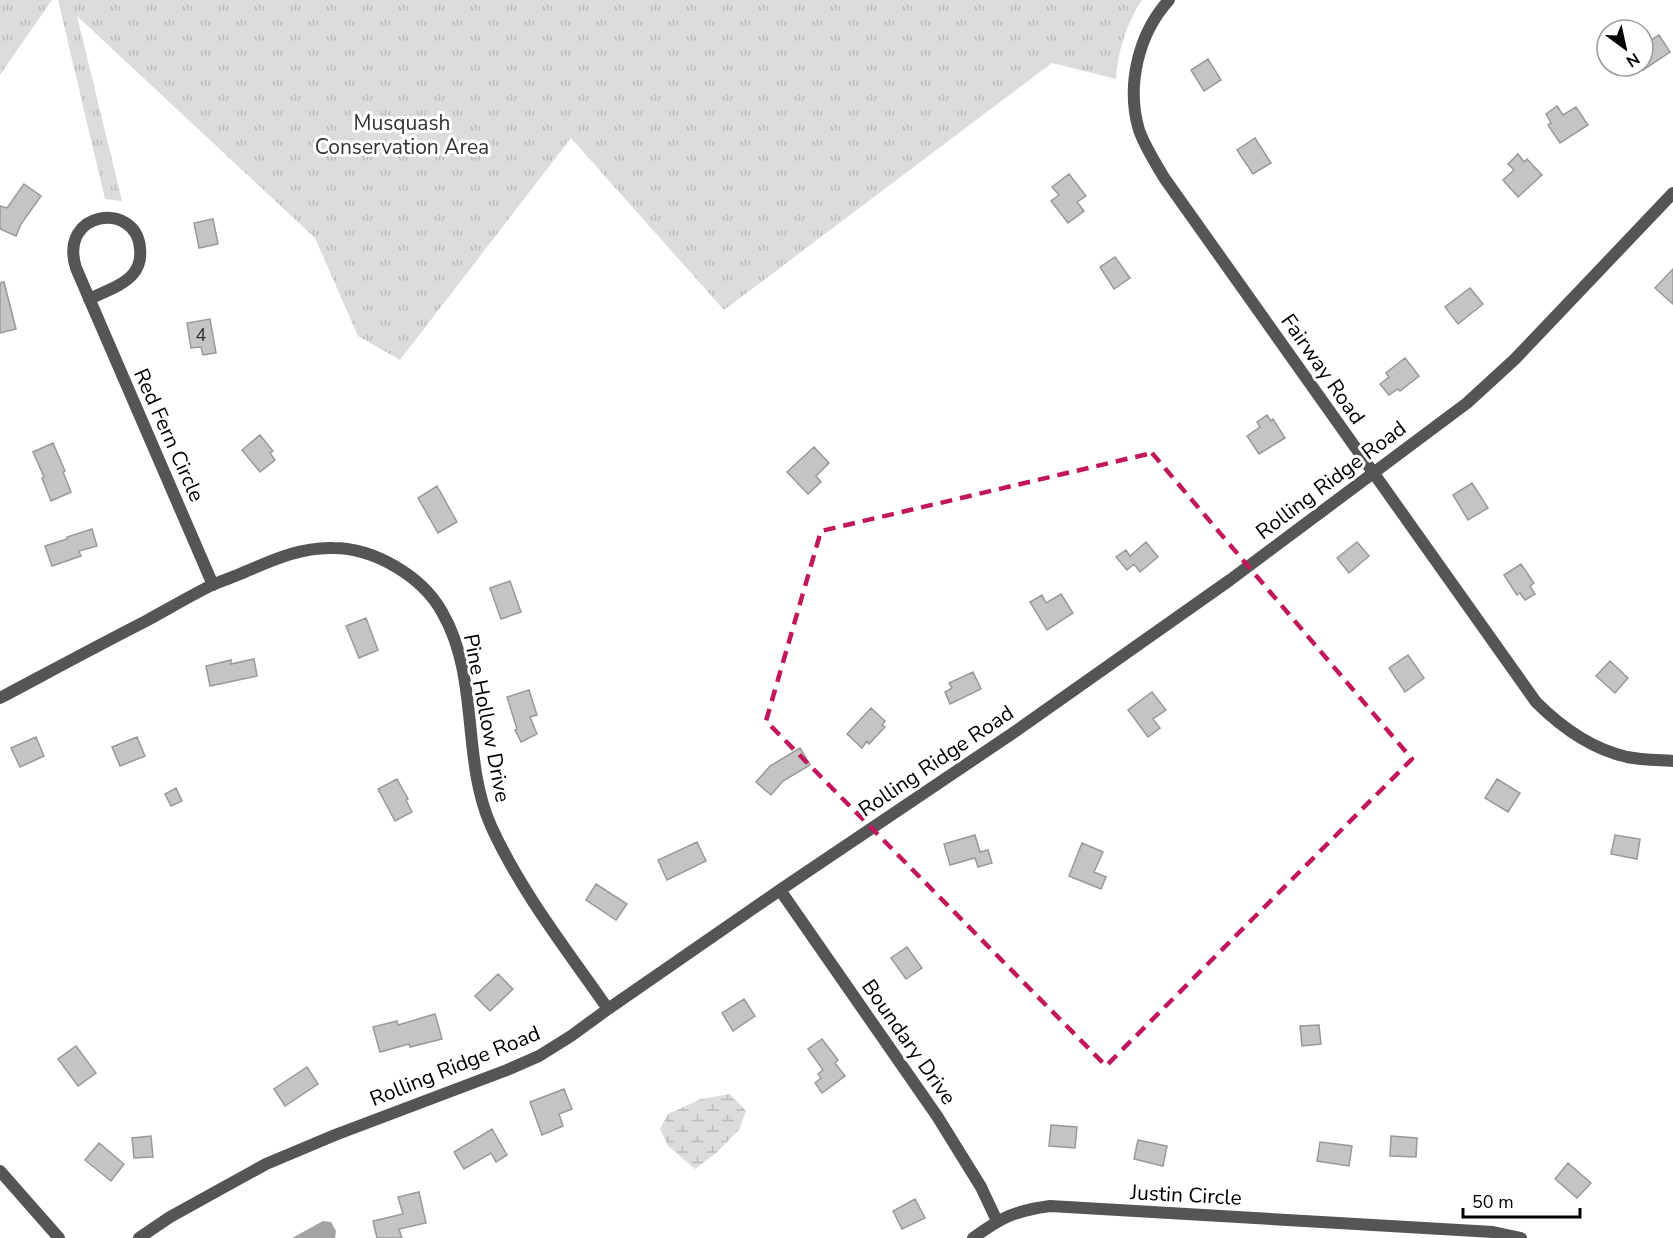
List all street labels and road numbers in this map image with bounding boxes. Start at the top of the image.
street label: Fairway Road [1275,308,1371,430]
street label: Red Fern Circle [127,364,211,506]
street label: Rolling Ridge Road [1250,414,1412,546]
street label: Pine Hollow Drive [457,631,517,805]
street label: Rolling Ridge Road [853,699,1019,823]
street label: Boundary Drive [855,974,963,1110]
street label: Rolling Ridge Road [366,1019,544,1113]
street label: Justin Circle [1129,1178,1242,1212]

